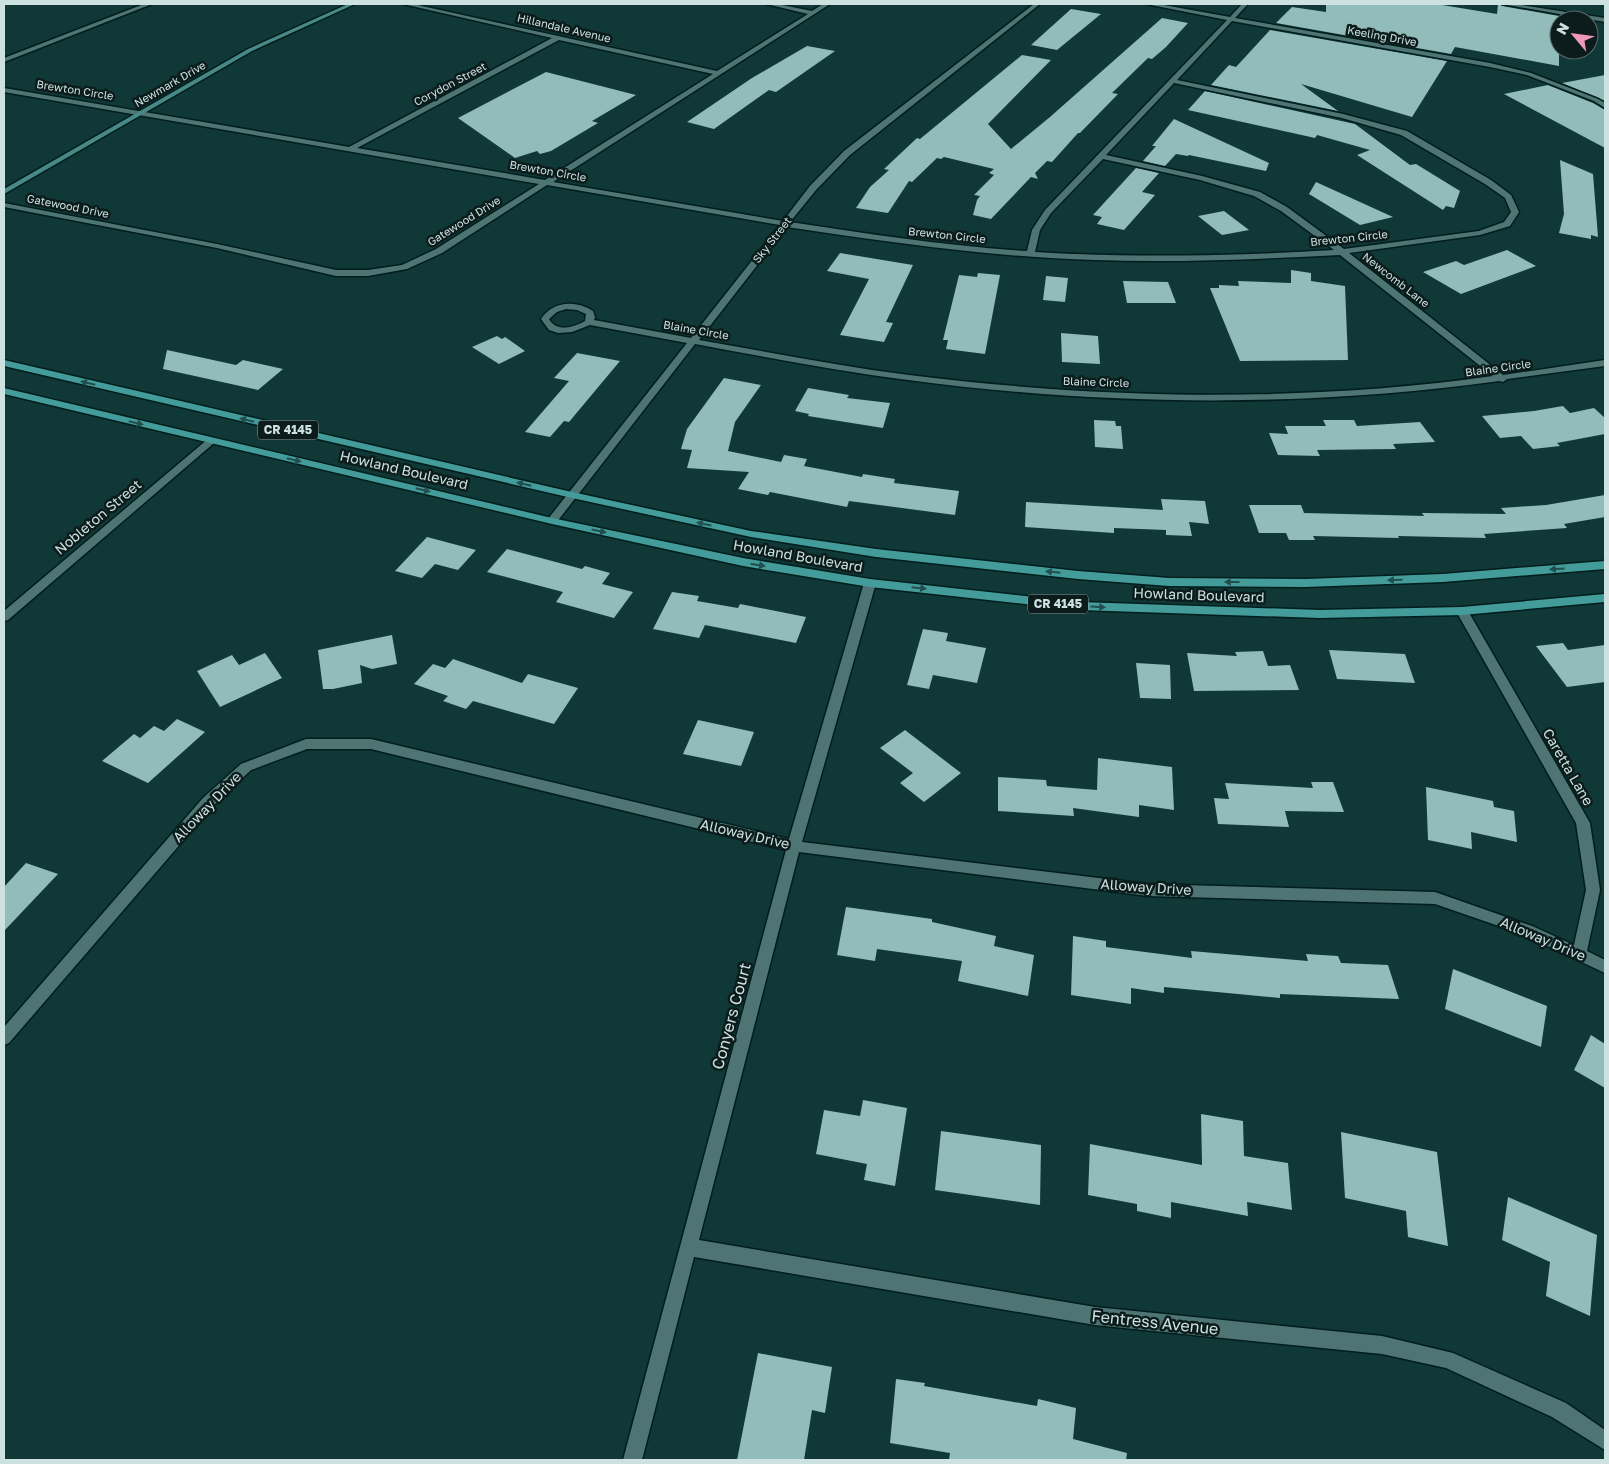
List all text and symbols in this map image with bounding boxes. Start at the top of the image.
street label: Hillandale Avenue [516,10,612,45]
north arrow [1549,10,1599,60]
text: N [1552,20,1572,37]
street label: Keeling Drive [1346,23,1418,48]
street label: Newmark Drive [132,58,208,109]
street label: Corydon Street [411,59,488,108]
street label: Brewton Circle [36,77,115,102]
street label: Brewton Circle [509,157,588,184]
street label: Gatewood Drive [26,191,110,220]
street label: Gatewood Drive [425,193,503,248]
street label: Sky Street [750,214,794,265]
street label: Brewton Circle [908,224,986,245]
street label: Brewton Circle [1310,227,1388,248]
street label: Newcomb Lane [1360,250,1432,310]
street label: Blaine Circle [662,317,730,342]
street label: Blaine Circle [1464,356,1532,379]
street label: Blaine Circle [1063,374,1129,389]
one-way arrow [81,379,96,387]
one-way arrow [239,416,254,424]
one-way arrow [129,419,144,427]
road number: CR 4145 [258,420,318,440]
street label: Howland Boulevard [338,446,470,493]
one-way arrow [287,456,302,464]
street label: Nobleton Street [51,476,144,558]
one-way arrow [517,480,532,488]
one-way arrow [416,486,431,494]
one-way arrow [696,520,711,528]
one-way arrow [592,527,607,535]
street label: Howland Boulevard [732,536,864,575]
one-way arrow [751,561,767,569]
one-way arrow [1548,566,1564,574]
one-way arrow [1044,568,1060,576]
one-way arrow [1386,576,1402,584]
one-way arrow [1224,578,1240,586]
one-way arrow [911,584,927,592]
street label: Howland Boulevard [1133,584,1265,605]
road number: CR 4145 [1028,594,1088,614]
one-way arrow [1090,603,1106,611]
street label: Caretta Lane [1540,725,1597,808]
street label: Alloway Drive [169,768,244,845]
street label: Alloway Drive [699,815,791,852]
street label: Alloway Drive [1100,875,1192,898]
street label: Alloway Drive [1498,913,1588,964]
street label: Conyers Court [707,960,755,1072]
street label: Fentress Avenue [1091,1305,1219,1339]

